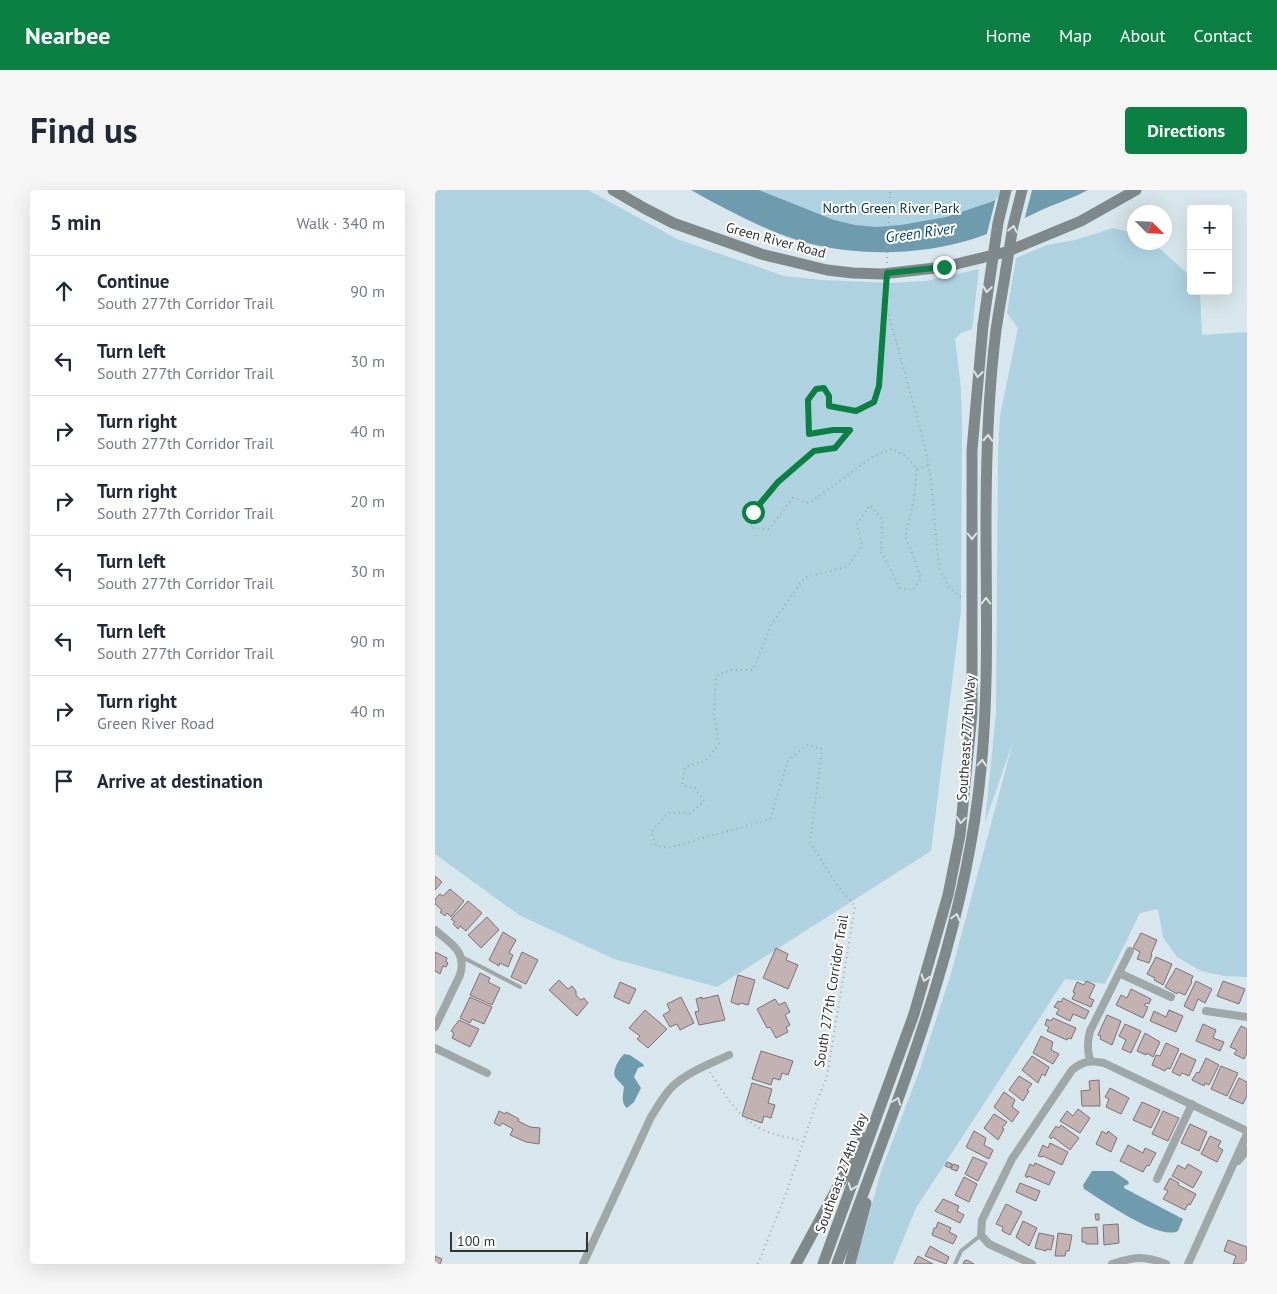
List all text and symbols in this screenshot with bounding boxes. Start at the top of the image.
text: Nearbee [25,20,110,51]
text: Home [985,24,1031,47]
text: Map [1059,24,1092,47]
text: About [1120,24,1166,47]
text: Contact [1194,24,1252,47]
text: Find us [30,107,138,153]
button: Directions [1125,107,1247,154]
park label: North Green River Park [822,199,960,217]
north arrow [1127,205,1172,250]
map controls [1187,205,1232,295]
button: + [1187,205,1232,250]
text: 5 min [50,209,101,236]
text: Walk · 340 m [296,213,385,233]
street label: Green River Road [724,218,828,262]
water label: Green River [884,218,957,247]
one-way arrow [1007,225,1017,234]
button: − [1187,250,1232,295]
route end [933,256,956,279]
text: Continue [97,269,169,293]
icon: ahead [50,277,78,305]
text: 90 m [350,281,385,301]
one-way arrow [982,286,993,294]
text: South 277th Corridor Trail [97,293,274,313]
text: Turn left [97,339,166,363]
icon: left [50,347,78,375]
text: 30 m [350,351,385,371]
text: South 277th Corridor Trail [97,363,274,383]
one-way arrow [972,370,983,378]
text: Turn right [97,409,177,433]
icon: right [50,417,78,445]
text: 40 m [350,421,385,441]
text: South 277th Corridor Trail [97,433,274,453]
one-way arrow [983,434,994,442]
text: Turn right [97,479,177,503]
icon: right [50,487,78,515]
text: 20 m [350,491,385,511]
route start [742,501,765,524]
text: South 277th Corridor Trail [97,503,274,523]
one-way arrow [967,532,977,540]
text: Turn left [97,549,166,573]
icon: left [50,557,78,585]
text: 30 m [350,561,385,581]
text: South 277th Corridor Trail [97,573,274,593]
one-way arrow [981,596,991,604]
text: Turn left [97,619,166,643]
icon: left [50,627,78,655]
text: 90 m [350,631,385,651]
text: South 277th Corridor Trail [97,643,274,663]
street label: Southeast 277th Way [953,674,979,802]
text: Turn right [97,689,177,713]
icon: right [50,697,78,725]
text: 40 m [350,701,385,721]
text: Green River Road [97,713,214,733]
one-way arrow [976,759,987,767]
icon: arrive [50,767,78,795]
text: Arrive at destination [97,769,263,793]
one-way arrow [956,817,967,825]
street label: South 277th Corridor Trail [810,913,852,1069]
one-way arrow [950,913,961,922]
one-way arrow [920,974,930,982]
one-way arrow [890,1097,901,1106]
street label: Southeast 274th Way [811,1110,871,1236]
one-way arrow [848,1182,858,1190]
scale bar [450,1229,587,1252]
text: 100 m [457,1232,495,1250]

